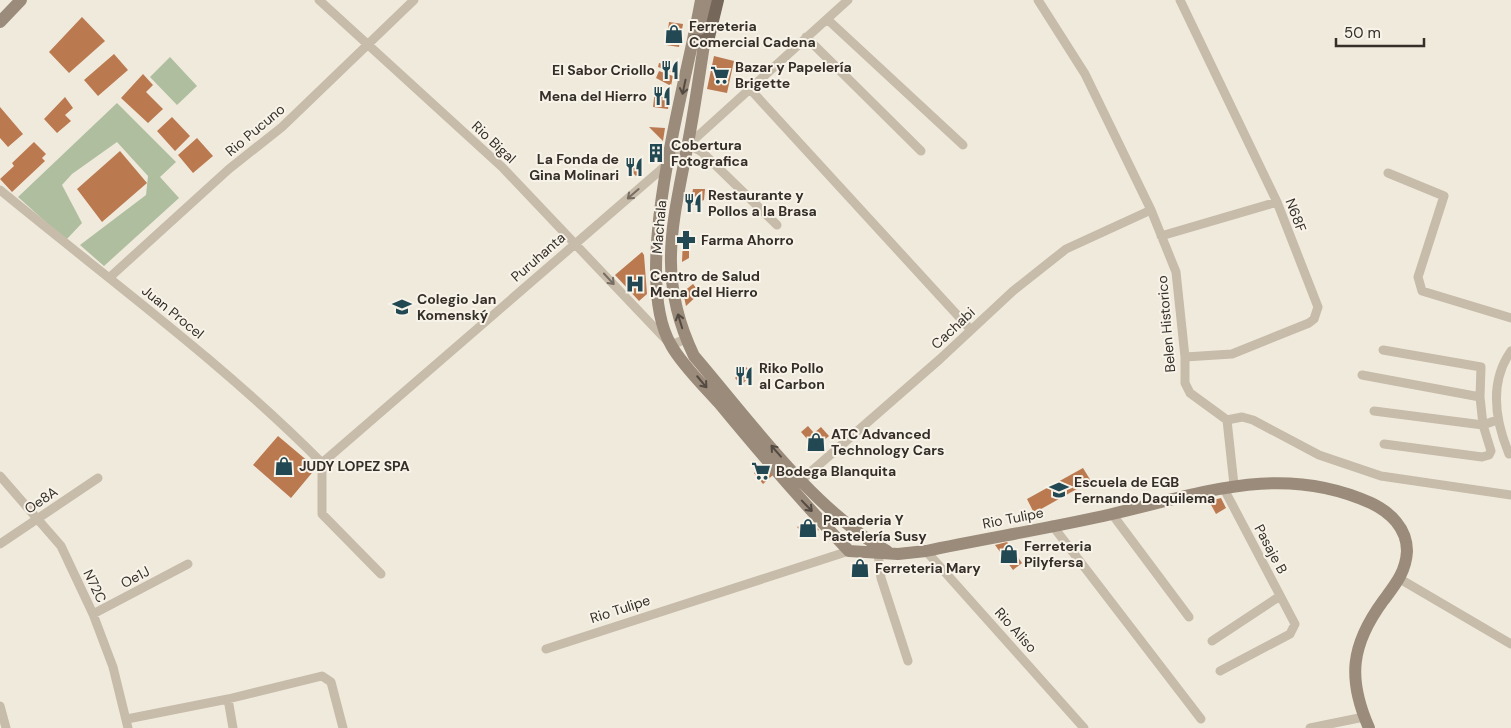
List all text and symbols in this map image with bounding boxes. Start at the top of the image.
scale bar [1336,15,1424,47]
place label: Ferreteria Comercial Cadena [689,17,816,51]
shop icon: Ferreteria Comercial Cadena [663,23,685,45]
text: 50 m [1344,23,1381,43]
place label: Bazar y Papelería Brigette [735,58,852,92]
restaurant icon: El Sabor Criollo [659,59,681,81]
place label: El Sabor Criollo [552,61,655,79]
supermarket icon: Bazar y Papelería Brigette [709,64,731,86]
one-way arrow [679,79,688,95]
restaurant icon: Mena del Hierro [651,85,673,107]
place label: Mena del Hierro [539,87,647,105]
street label: Rio Pucuno [222,100,288,160]
street label: Rio Bigal [468,117,520,167]
place label: Cobertura Fotografica [671,136,748,170]
building icon: Cobertura Fotografica [645,142,667,164]
place label: La Fonda de Gina Molinari [529,150,619,184]
restaurant icon: La Fonda de Gina Molinari [623,156,645,178]
place label: Restaurante y Pollos a la Brasa [708,186,817,220]
one-way arrow [627,188,640,199]
restaurant icon: Restaurante y Pollos a la Brasa [682,192,704,214]
street label: N68F [1281,196,1311,235]
street label: Machala [648,199,670,255]
street label: Puruhanta [507,229,569,285]
pharmacy icon: Farma Ahorro [675,229,697,251]
place label: Farma Ahorro [701,231,794,249]
place label: Centro de Salud Mena del Hierro [650,267,760,301]
one-way arrow [603,272,615,285]
hospital icon: Centro de Salud Mena del Hierro [624,273,646,295]
street label: Belen Historico [1153,275,1179,373]
street label: Juan Procel [138,281,208,343]
place label: Colegio Jan Komenský [417,290,496,324]
school or university icon: Colegio Jan Komenský [391,296,413,318]
street label: Cachabi [927,303,979,353]
one-way arrow [675,314,685,330]
place label: Riko Pollo al Carbon [759,359,825,393]
restaurant icon: Riko Pollo al Carbon [733,365,755,387]
one-way arrow [696,376,707,389]
place label: ATC Advanced Technology Cars [831,425,944,459]
shop icon: ATC Advanced Technology Cars [805,431,827,453]
one-way arrow [770,444,781,457]
shop icon: JUDY LOPEZ SPA [273,455,295,477]
place label: JUDY LOPEZ SPA [299,457,410,475]
supermarket icon: Bodega Blanquita [750,460,772,482]
place label: Bodega Blanquita [776,462,896,480]
place label: Escuela de EGB Fernando Daquilema [1074,473,1215,507]
school or university icon: Escuela de EGB Fernando Daquilema [1048,479,1070,501]
street label: Oe8A [21,482,61,518]
one-way arrow [800,500,812,512]
street label: Rio Tulipe [981,503,1045,533]
place label: Panaderia Y Pastelería Susy [823,511,927,545]
shop icon: Panaderia Y Pastelería Susy [797,517,819,539]
street label: Pasaje B [1250,521,1292,577]
place label: Ferreteria Pilyfersa [1024,537,1092,571]
shop icon: Ferreteria Pilyfersa [998,543,1020,565]
shop icon: Ferreteria Mary [849,557,871,579]
place label: Ferreteria Mary [875,559,981,577]
street label: Oe1J [117,562,153,592]
street label: N72C [79,566,111,606]
street label: Rio Tulipe [588,591,652,627]
street label: Rio Aliso [991,604,1041,656]

